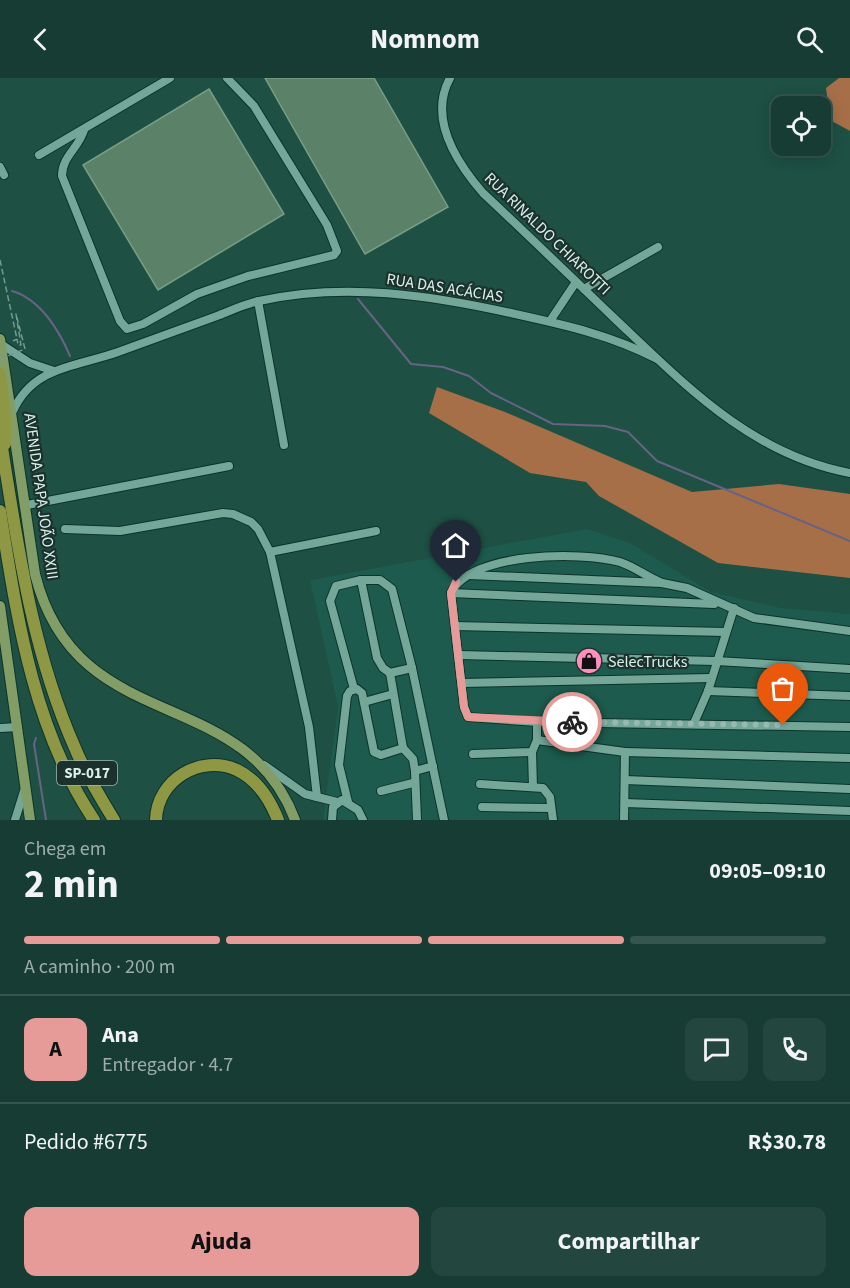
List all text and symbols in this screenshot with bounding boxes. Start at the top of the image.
text: Nomnom [370,20,480,59]
icon: back [24,23,57,56]
icon: search [793,23,826,56]
map controls [771,96,831,156]
button: locate [771,96,831,156]
street label: RUA RINALDO CHIAROTTI [479,167,615,300]
street label: RUA DAS ACÁCIAS [385,268,505,308]
street label: AVENIDA PAPA JOÃO XXIII [18,411,64,581]
pin [430,520,481,582]
icon: home [439,529,472,562]
shop icon: SelecTrucks [574,646,604,676]
place label: SelecTrucks [608,651,688,673]
pin [757,663,808,725]
icon: bag [766,672,799,705]
courier [542,692,602,752]
icon: bike [556,706,589,739]
road number: SP-017 [57,761,117,785]
text: Chega em [24,835,106,863]
text: 09:05–09:10 [709,855,826,887]
text: 2 min [24,857,119,913]
text: A caminho · 200 m [24,953,175,981]
button: chat [685,1018,748,1081]
button: phone [763,1018,826,1081]
text: Ana [102,1019,139,1051]
text: A [49,1033,62,1065]
text: Entregador · 4.7 [102,1051,233,1079]
text: Pedido #6775 [24,1126,148,1158]
text: R$30.78 [748,1126,826,1158]
button: Ajuda [24,1207,419,1276]
button: Compartilhar [431,1207,826,1276]

